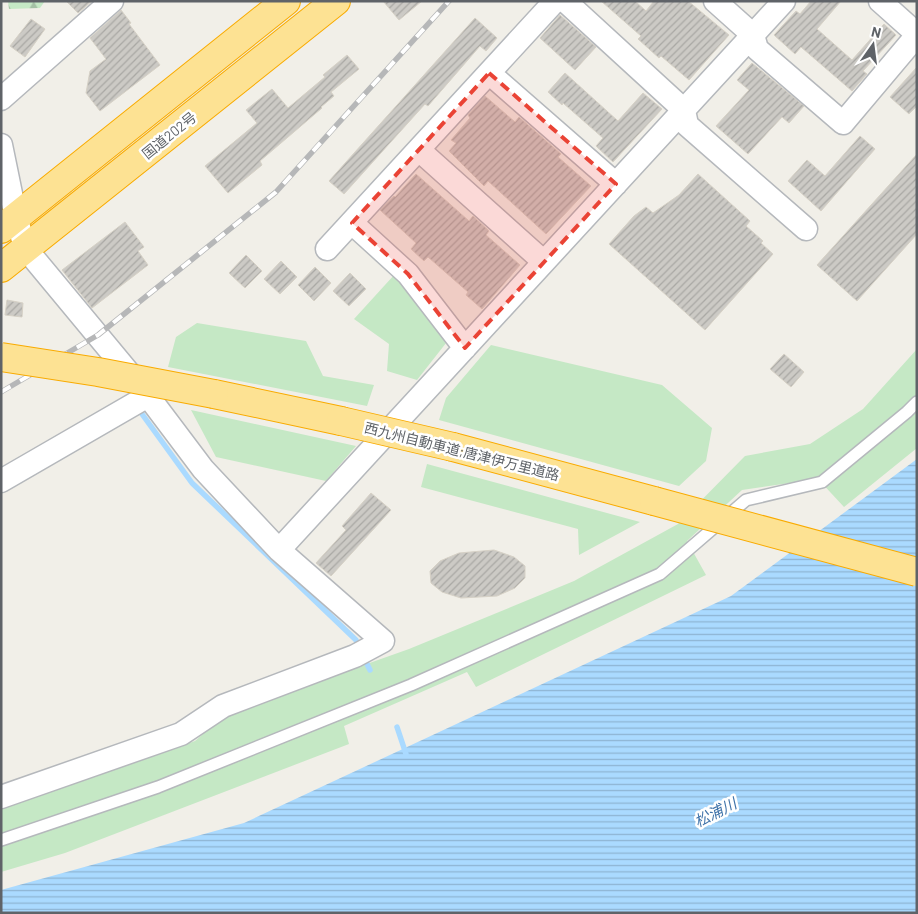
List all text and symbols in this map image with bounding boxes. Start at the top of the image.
north arrow [848,20,898,70]
text: N [870,23,883,41]
street label: 国道202号 [138,108,200,162]
street label: 西九州自動車道;唐津伊万里道路 [363,419,561,483]
water label: 松浦川 [691,793,741,830]

